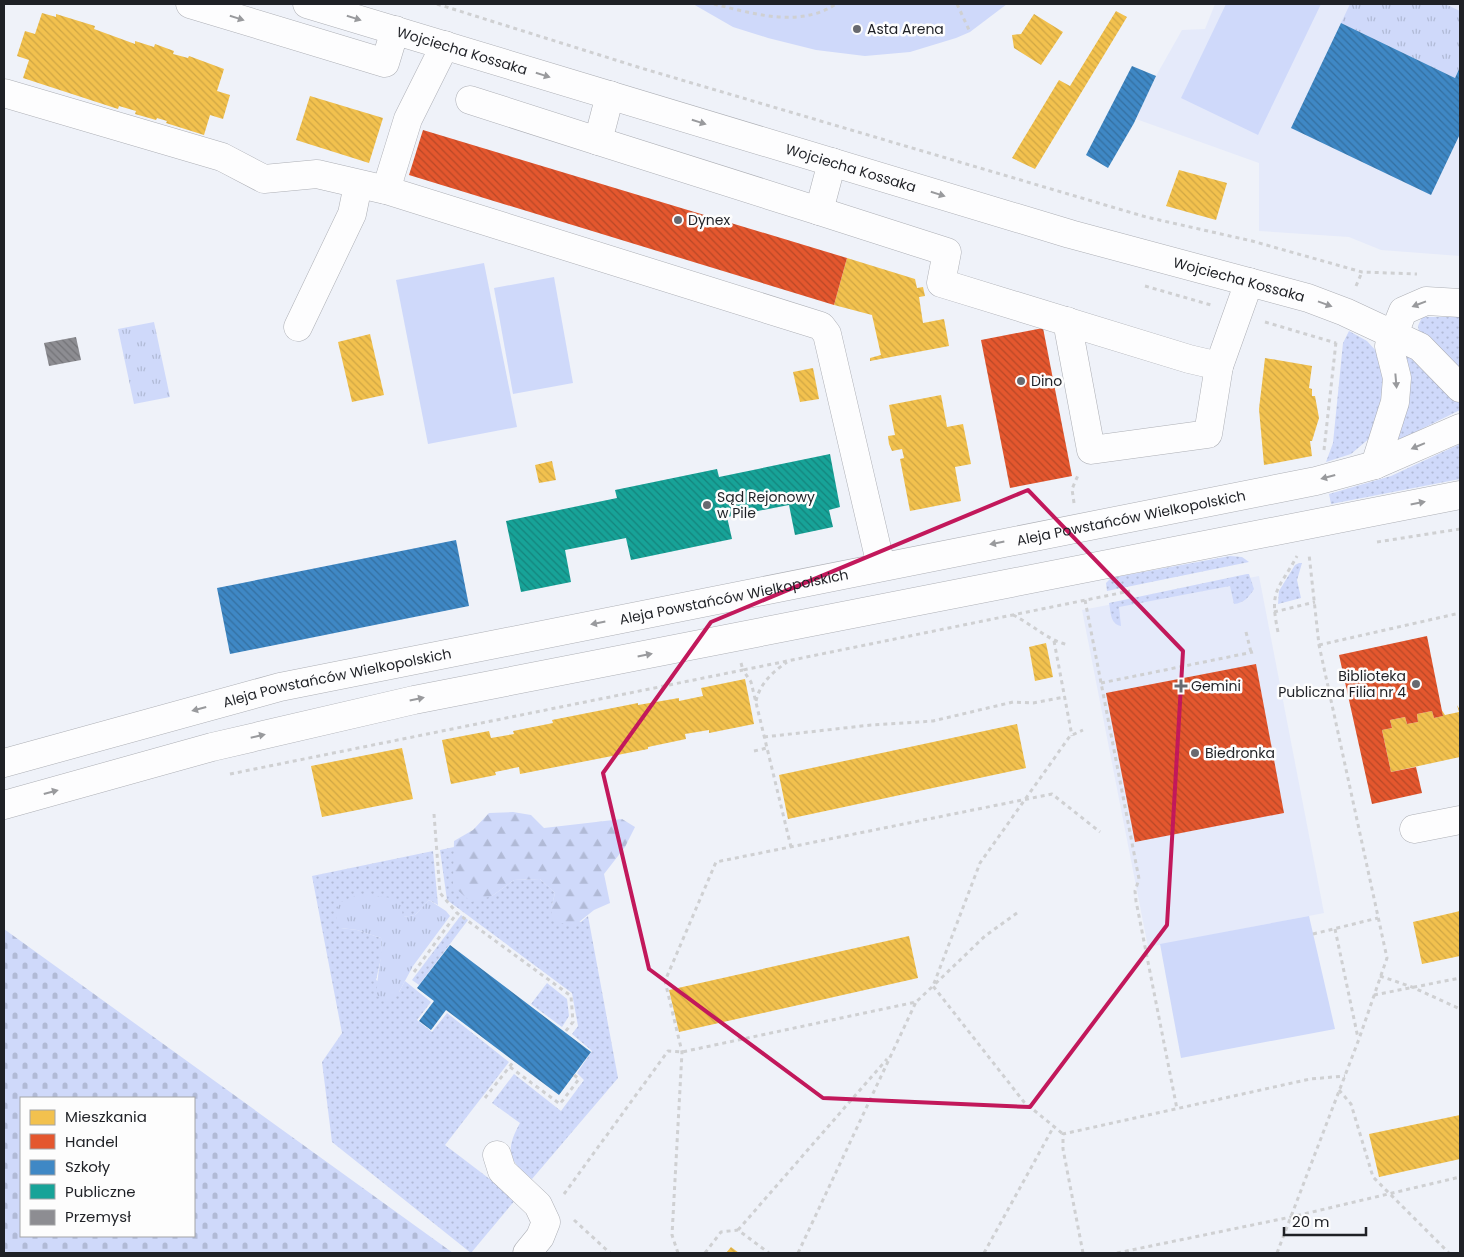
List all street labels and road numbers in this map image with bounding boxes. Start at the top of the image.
street label: Wojciecha Kossaka [394,22,530,80]
street label: Wojciecha Kossaka [783,139,919,197]
street label: Wojciecha Kossaka [1171,252,1307,307]
street label: Aleja Powstańców Wielkopolskich [1015,485,1247,550]
street label: Aleja Powstańców Wielkopolskich [618,564,850,629]
street label: Aleja Powstańców Wielkopolskich [221,643,453,712]

